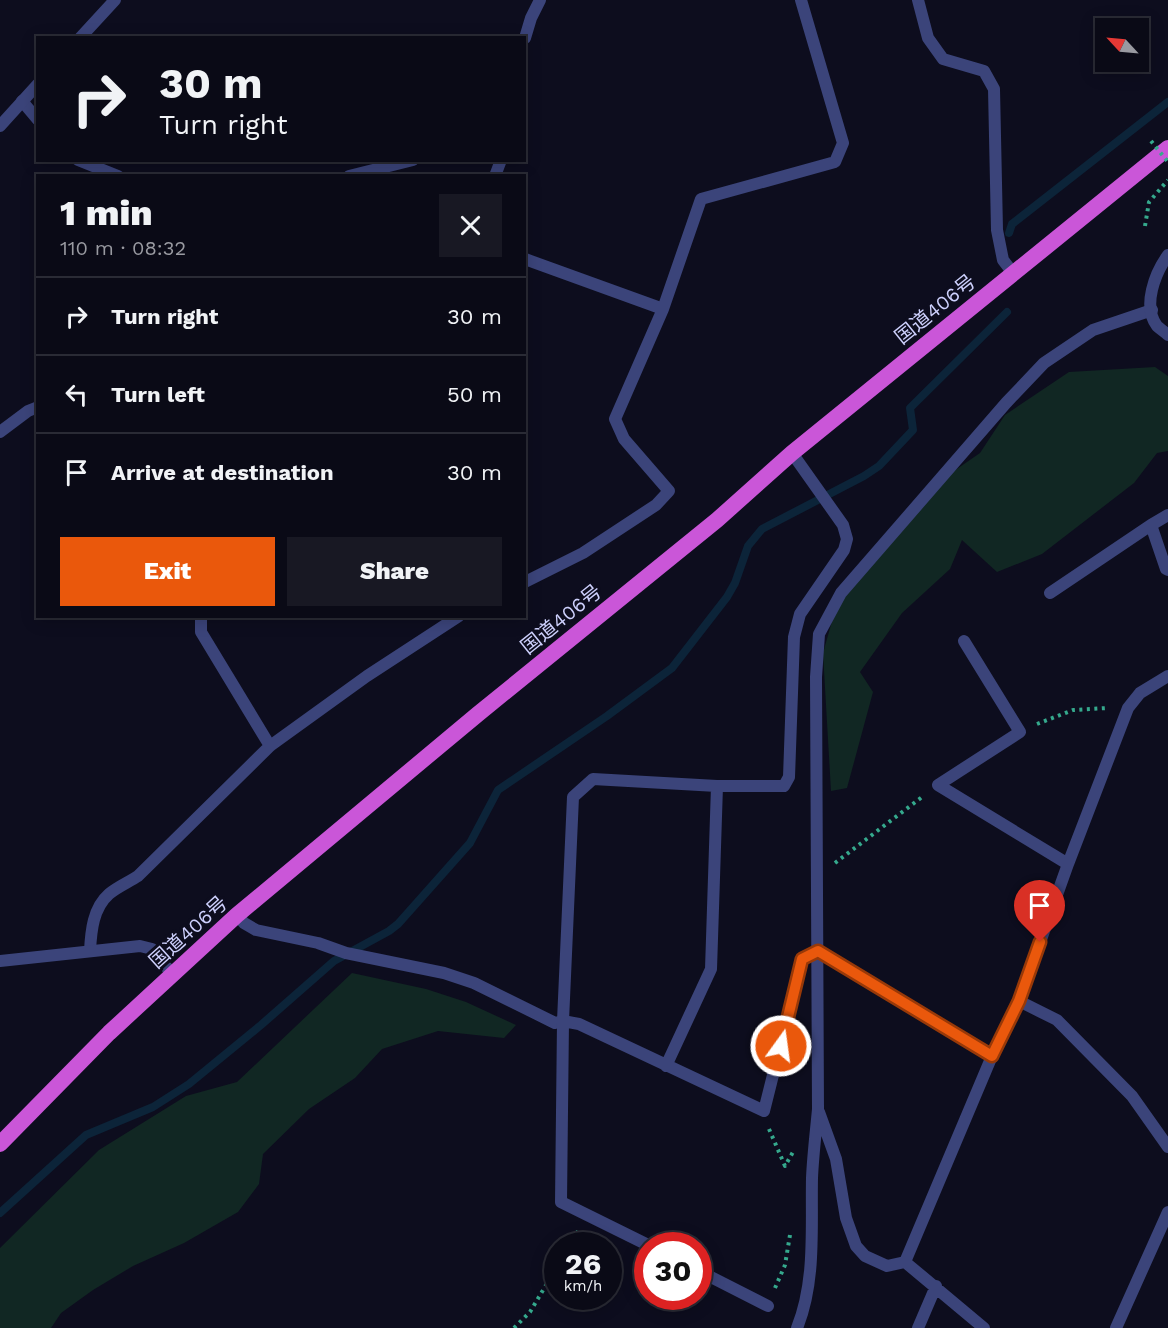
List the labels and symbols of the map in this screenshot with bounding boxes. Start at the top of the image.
north arrow [1095,18,1149,72]
street label: 国道406号 [890,269,980,349]
street label: 国道406号 [516,579,606,659]
pin [1014,880,1065,942]
street label: 国道406号 [144,891,232,973]
position arrow [749,1014,813,1078]
speed limit sign: 30 [634,1232,712,1310]

